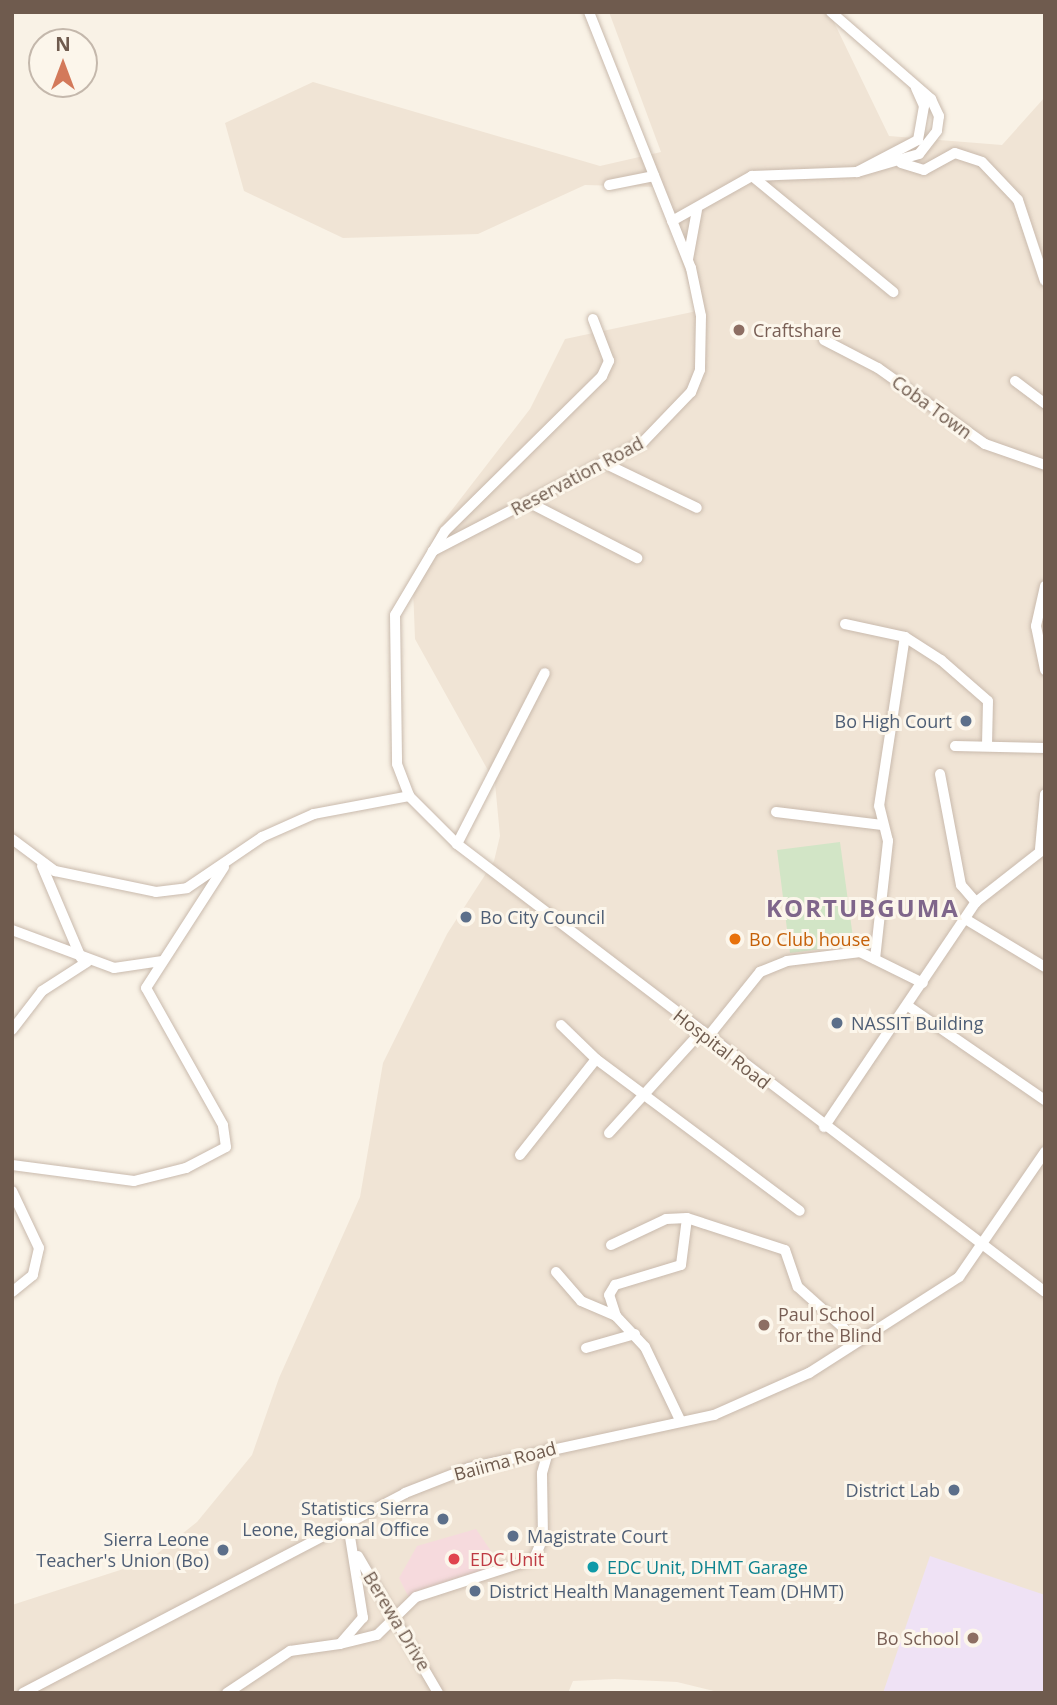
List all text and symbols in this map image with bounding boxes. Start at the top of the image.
north arrow [28,28,98,98]
text: N [55,31,71,57]
place label: Craftshare [753,319,841,341]
marker: Craftshare [731,322,747,338]
street label: Coba Town [888,371,976,443]
street label: Reservation Road [507,432,647,520]
place label: Bo High Court [835,710,952,732]
marker: Bo High Court [958,713,974,729]
district label: KORTUBGUMA [767,894,959,922]
place label: Bo City Council [480,906,605,928]
marker: Bo City Council [458,909,474,925]
place label: Bo Club house [749,928,870,950]
marker: Bo Club house [727,931,743,947]
street label: Hospital Road [669,1005,775,1093]
place label: NASSIT Building [851,1012,983,1034]
marker: NASSIT Building [829,1015,845,1031]
place label: Paul School for the Blind [778,1304,882,1346]
marker: Paul School for the Blind [756,1317,772,1333]
street label: Baiima Road [451,1437,559,1485]
place label: District Lab [845,1479,940,1501]
marker: District Lab [946,1482,962,1498]
place label: Statistics Sierra Leone, Regional Office [242,1498,429,1540]
marker: Statistics Sierra Leone, Regional Office [435,1511,451,1527]
place label: Magistrate Court [527,1525,668,1547]
marker: Magistrate Court [505,1528,521,1544]
place label: Sierra Leone Teacher's Union (Bo) [36,1529,209,1572]
marker: Sierra Leone Teacher's Union (Bo) [215,1542,231,1558]
place label: EDC Unit [470,1548,544,1570]
marker: EDC Unit [444,1549,464,1569]
place label: EDC Unit, DHMT Garage [607,1556,808,1578]
marker: EDC Unit, DHMT Garage [585,1559,601,1575]
street label: Berewa Drive [359,1567,435,1675]
place label: District Health Management Team (DHMT) [489,1580,844,1602]
marker: District Health Management Team (DHMT) [467,1583,483,1599]
place label: Bo School [876,1627,959,1649]
marker: Bo School [965,1630,981,1646]

